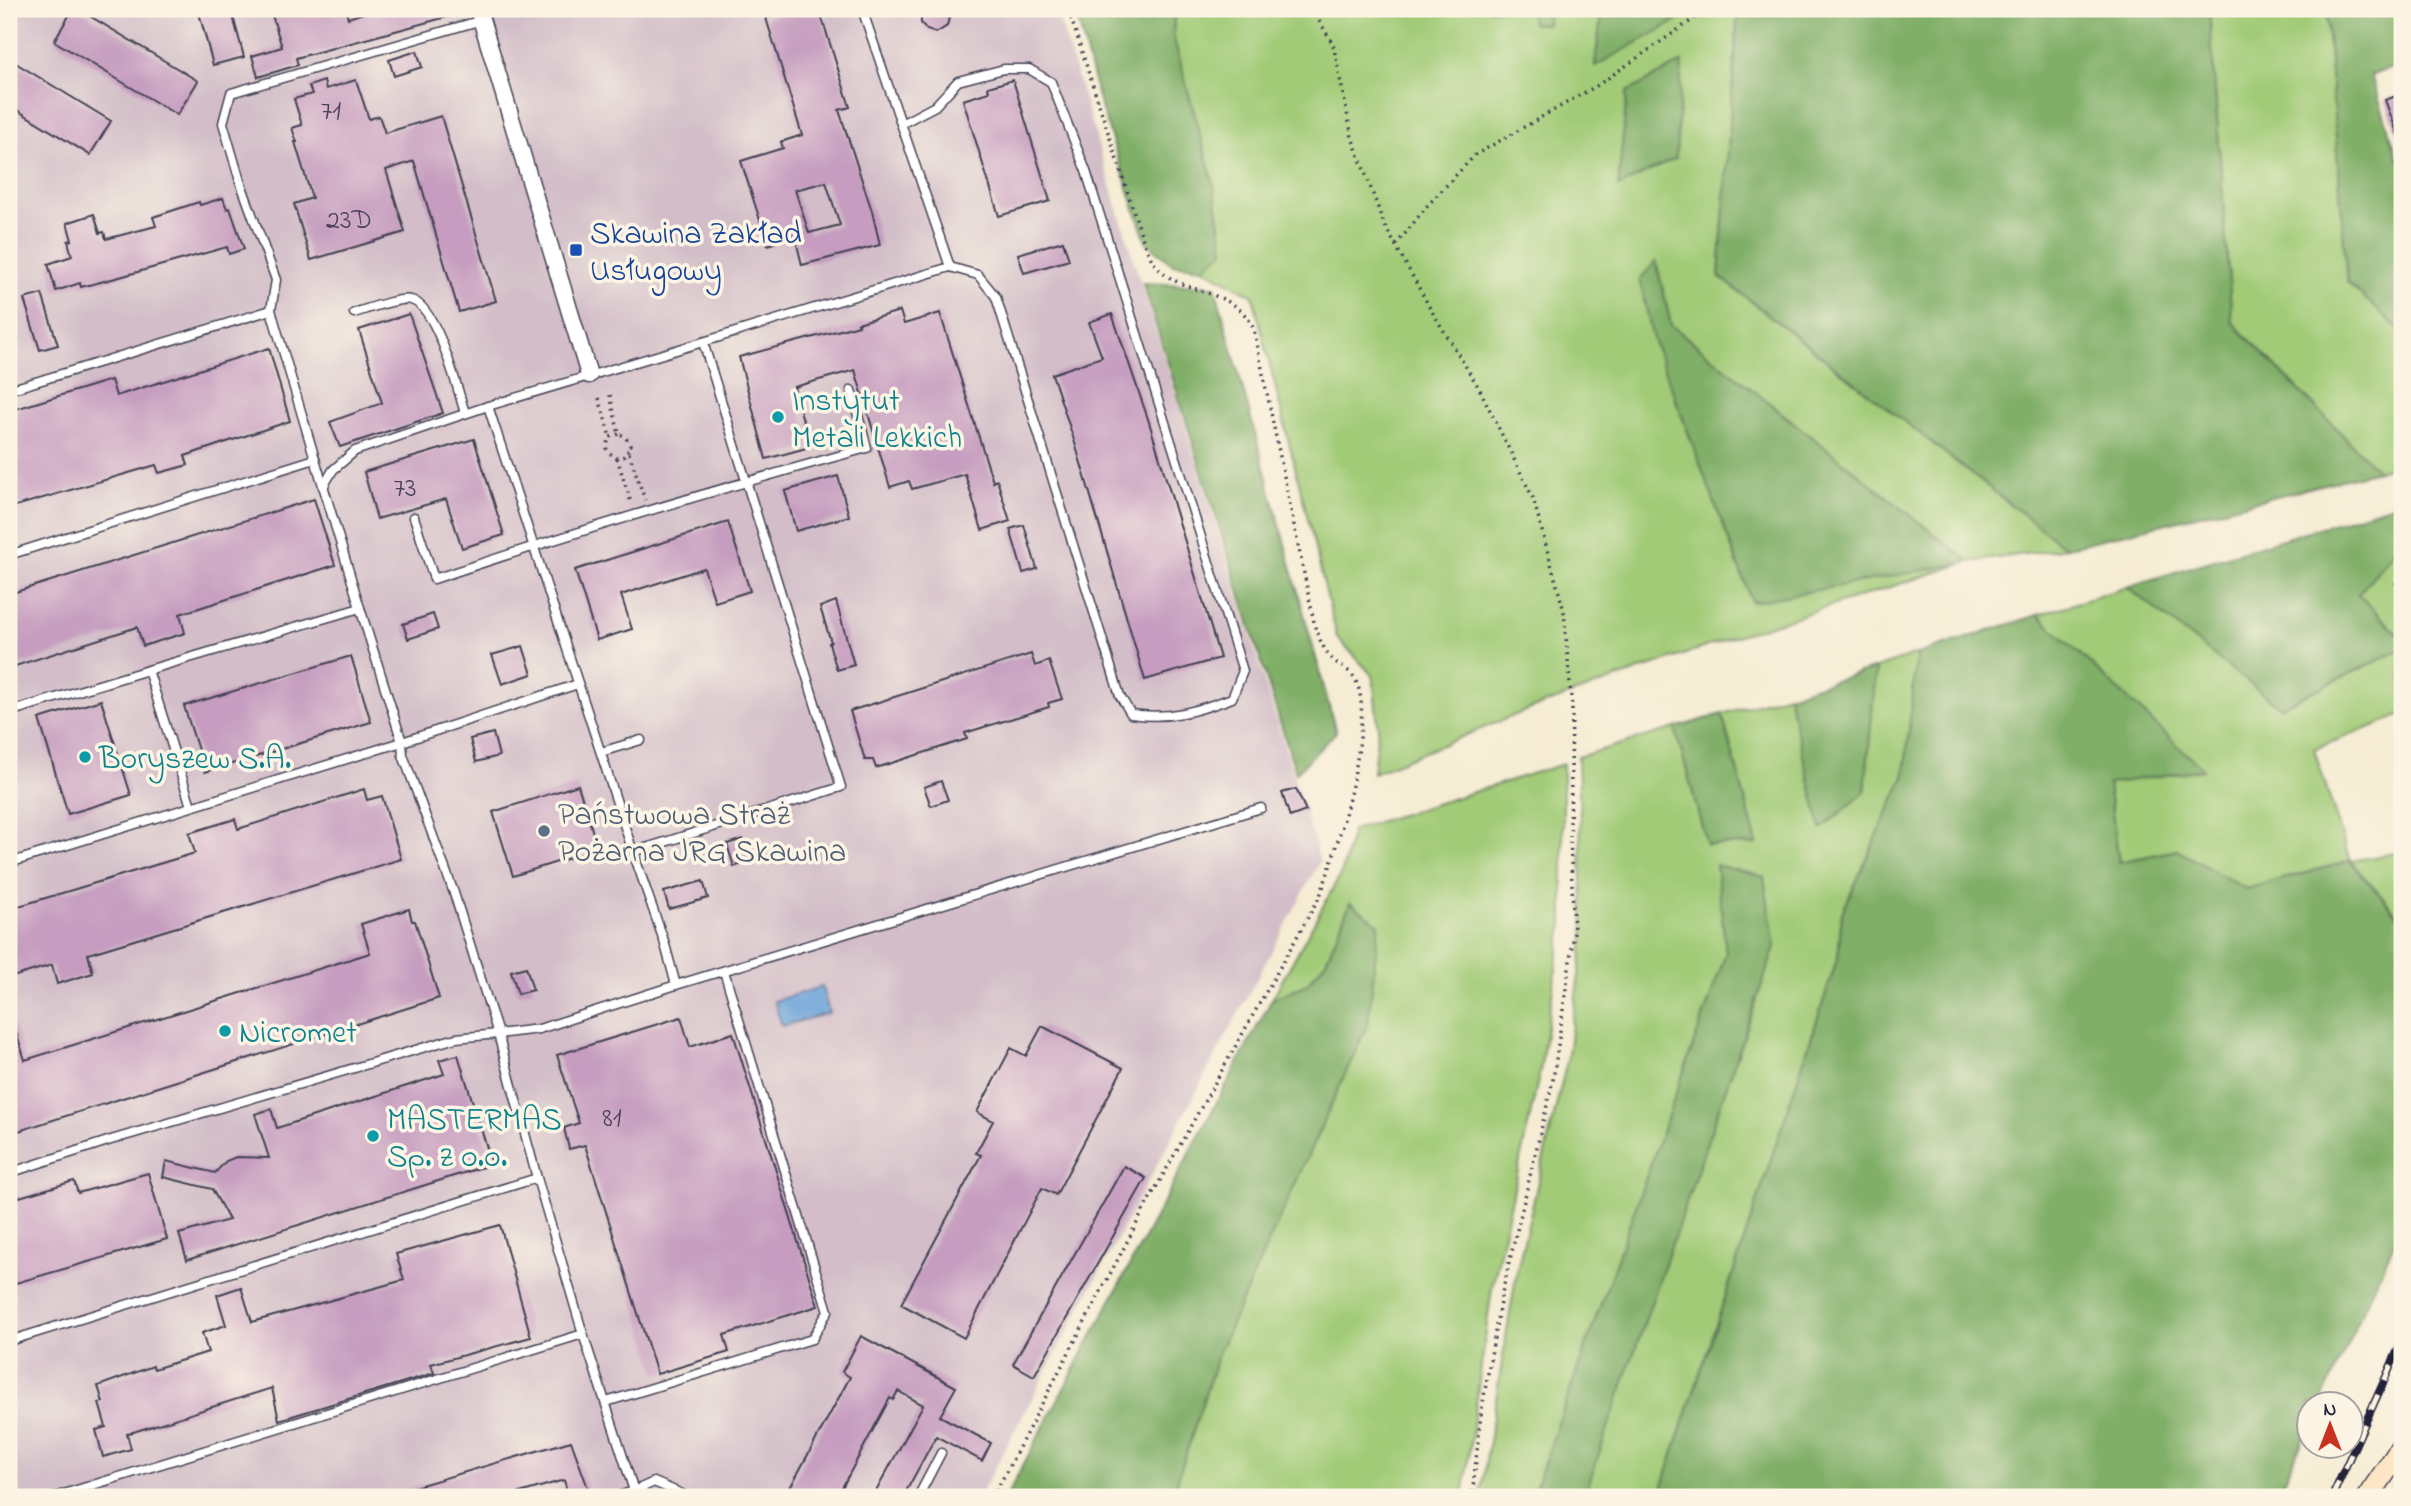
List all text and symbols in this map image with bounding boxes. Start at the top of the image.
house number: 71 [321,92,341,133]
house number: 23D [326,201,372,242]
place label: Skawina Zakład Usługowy [590,212,802,296]
marker: Skawina Zakład Usługowy [568,242,584,258]
place label: Instytut Metali Lekkich [792,379,962,463]
marker: Instytut Metali Lekkich [770,409,786,425]
house number: 73 [393,469,417,510]
place label: Boryszew S.A. [98,737,291,784]
marker: Boryszew S.A. [77,749,93,765]
place label: Państwowa Straż Pożarna JRG Skawina [558,793,846,877]
marker: Państwowa Straż Pożarna JRG Skawina [536,823,552,839]
place label: Nicromet [239,1011,357,1058]
marker: Nicromet [217,1023,233,1039]
place label: MASTERMAS Sp. z o.o. [387,1098,562,1182]
house number: 81 [602,1099,622,1140]
marker: MASTERMAS Sp. z o.o. [365,1128,381,1144]
north arrow [2296,1390,2366,1460]
text: N [2324,1397,2337,1424]

